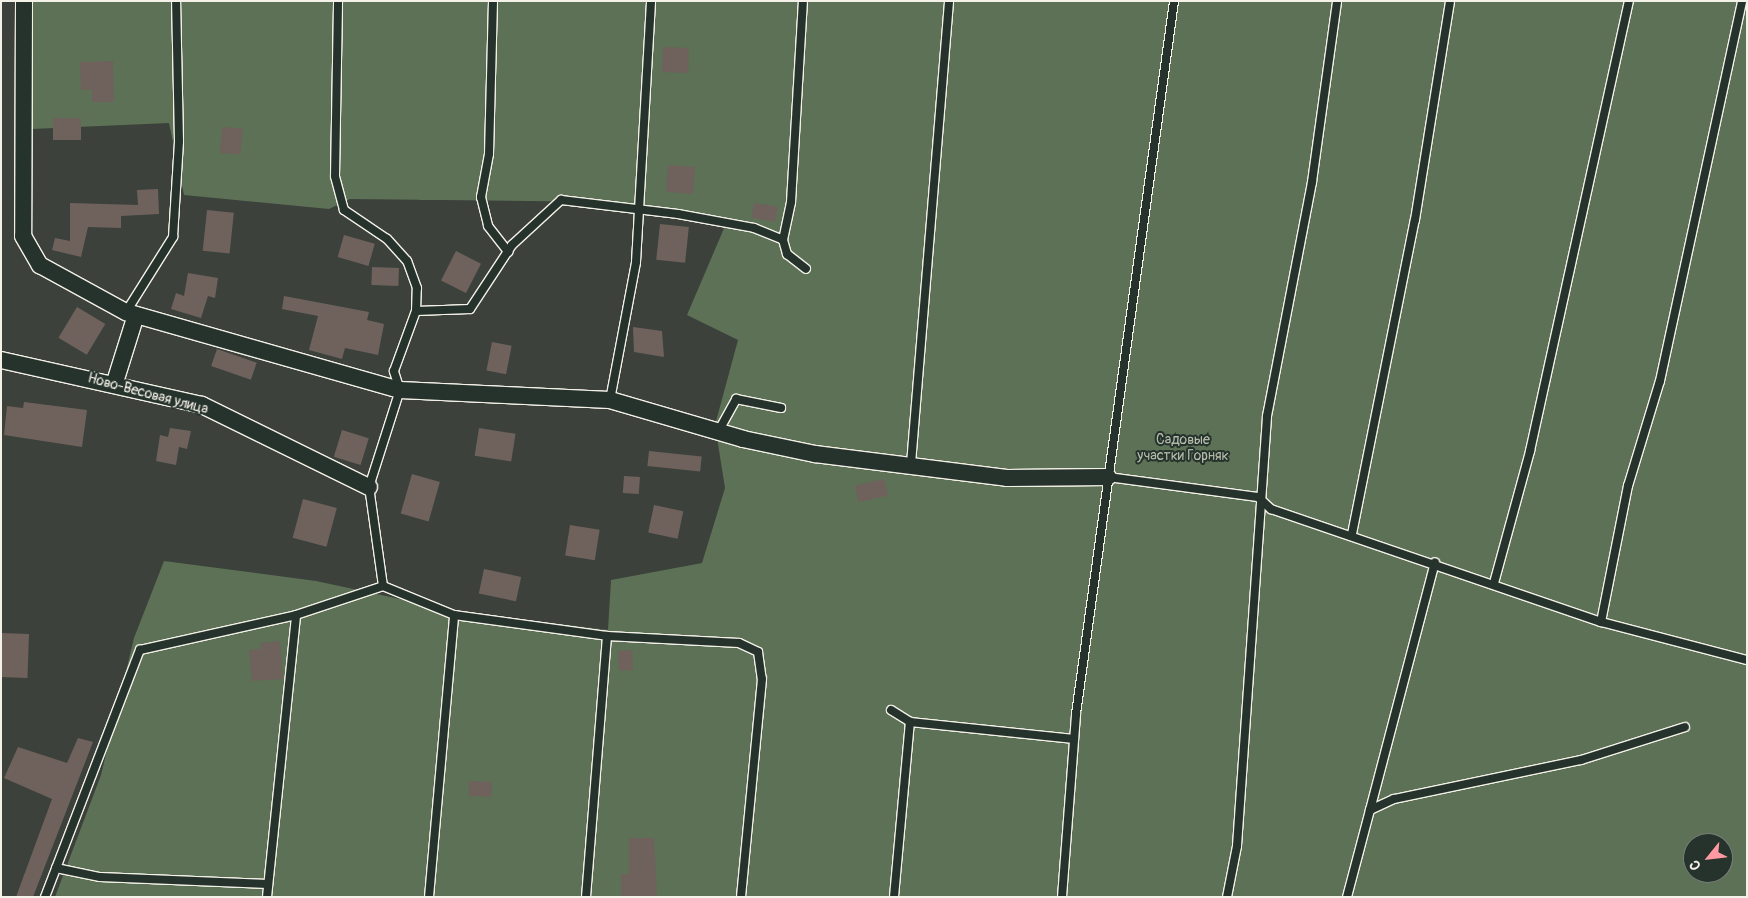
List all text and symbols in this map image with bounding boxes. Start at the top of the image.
street label: Ново-Весовая улица [86,370,210,418]
park label: Садовые участки Горняк [1137,432,1229,464]
north arrow [1683,833,1733,883]
text: С [1686,857,1705,873]

